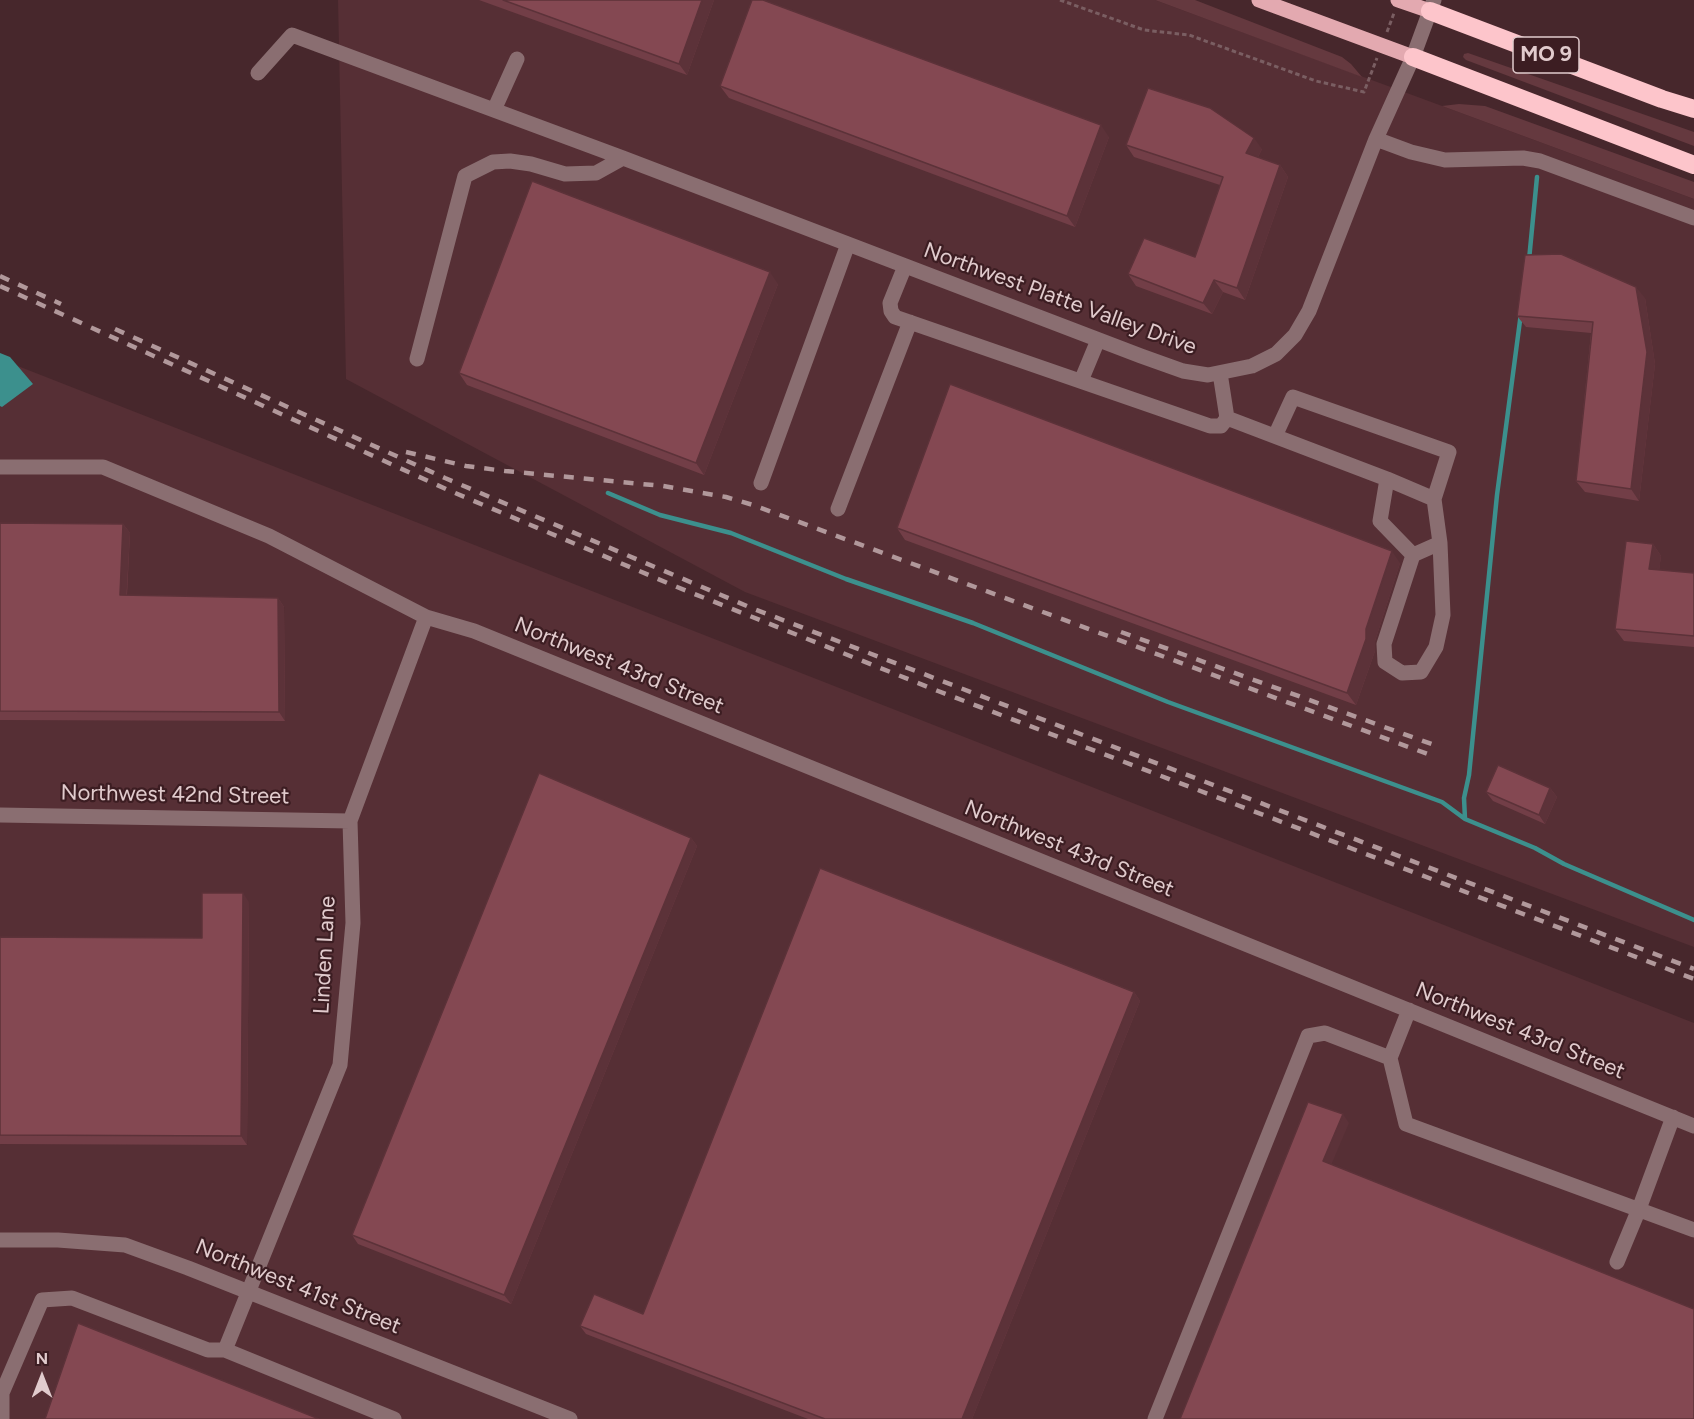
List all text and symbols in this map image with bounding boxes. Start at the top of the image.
road number: MO 9 [1513,37,1579,73]
street label: Northwest Platte Valley Drive [920,237,1200,361]
street label: Northwest 43rd Street [510,612,728,720]
street label: Northwest 42nd Street [60,780,290,810]
street label: Northwest 43rd Street [960,795,1178,903]
street label: Linden Lane [309,895,341,1015]
street label: Northwest 43rd Street [1411,977,1629,1085]
street label: Northwest 41st Street [192,1234,404,1340]
north arrow [12,1347,72,1407]
text: N [36,1349,48,1368]

